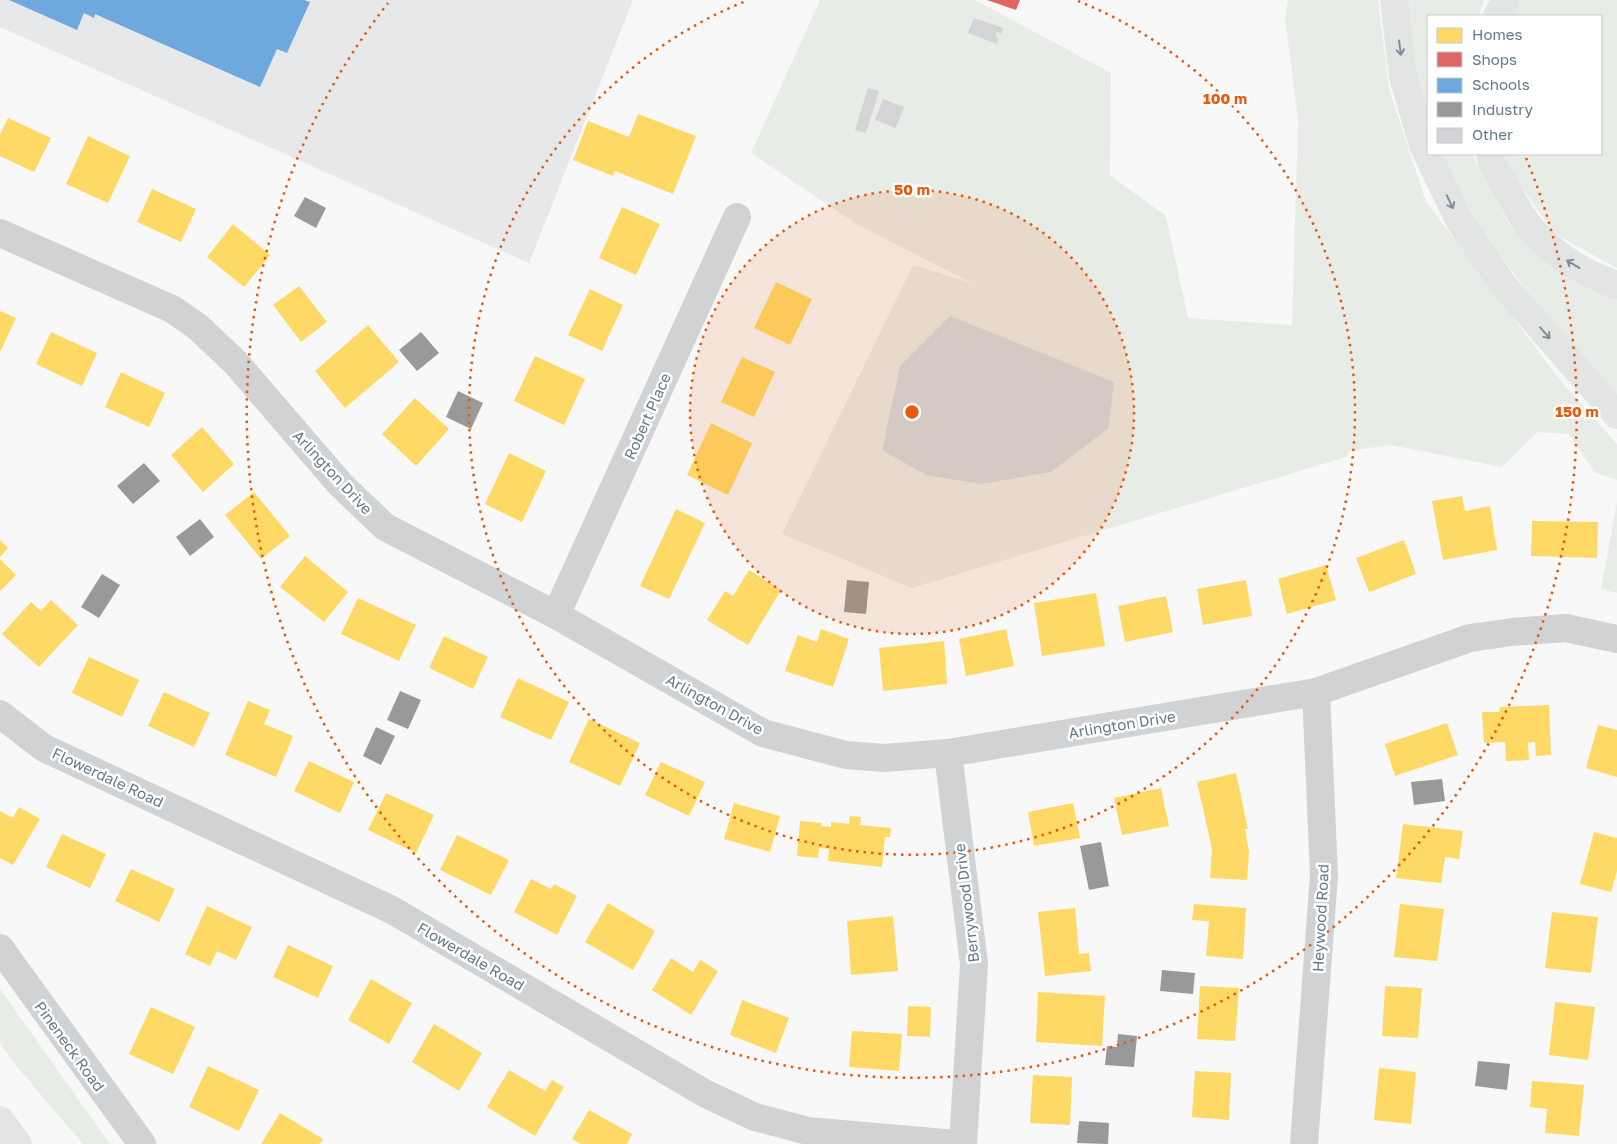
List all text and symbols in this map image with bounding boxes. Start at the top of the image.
legend [1427,15,1602,155]
text: Homes [1472,25,1522,43]
one-way arrow [1395,40,1405,56]
text: Shops [1472,50,1517,68]
text: Schools [1472,75,1530,93]
text: 100 m [1203,89,1247,107]
text: Industry [1472,100,1533,118]
text: Other [1472,125,1513,143]
text: 50 m [894,180,930,198]
one-way arrow [1446,194,1455,209]
one-way arrow [1567,259,1581,269]
one-way arrow [1539,326,1551,339]
street label: Robert Place [620,370,674,462]
text: 150 m [1555,402,1599,420]
centre of rings [903,403,921,421]
street label: Arlington Drive [289,426,377,518]
street label: Arlington Drive [663,670,767,738]
street label: Arlington Drive [1067,707,1177,741]
street label: Flowerdale Road [50,743,166,811]
street label: Berrywood Drive [950,842,982,964]
street label: Heywood Road [1308,863,1332,973]
street label: Flowerdale Road [414,918,528,994]
street label: Pineneck Road [31,997,109,1095]

